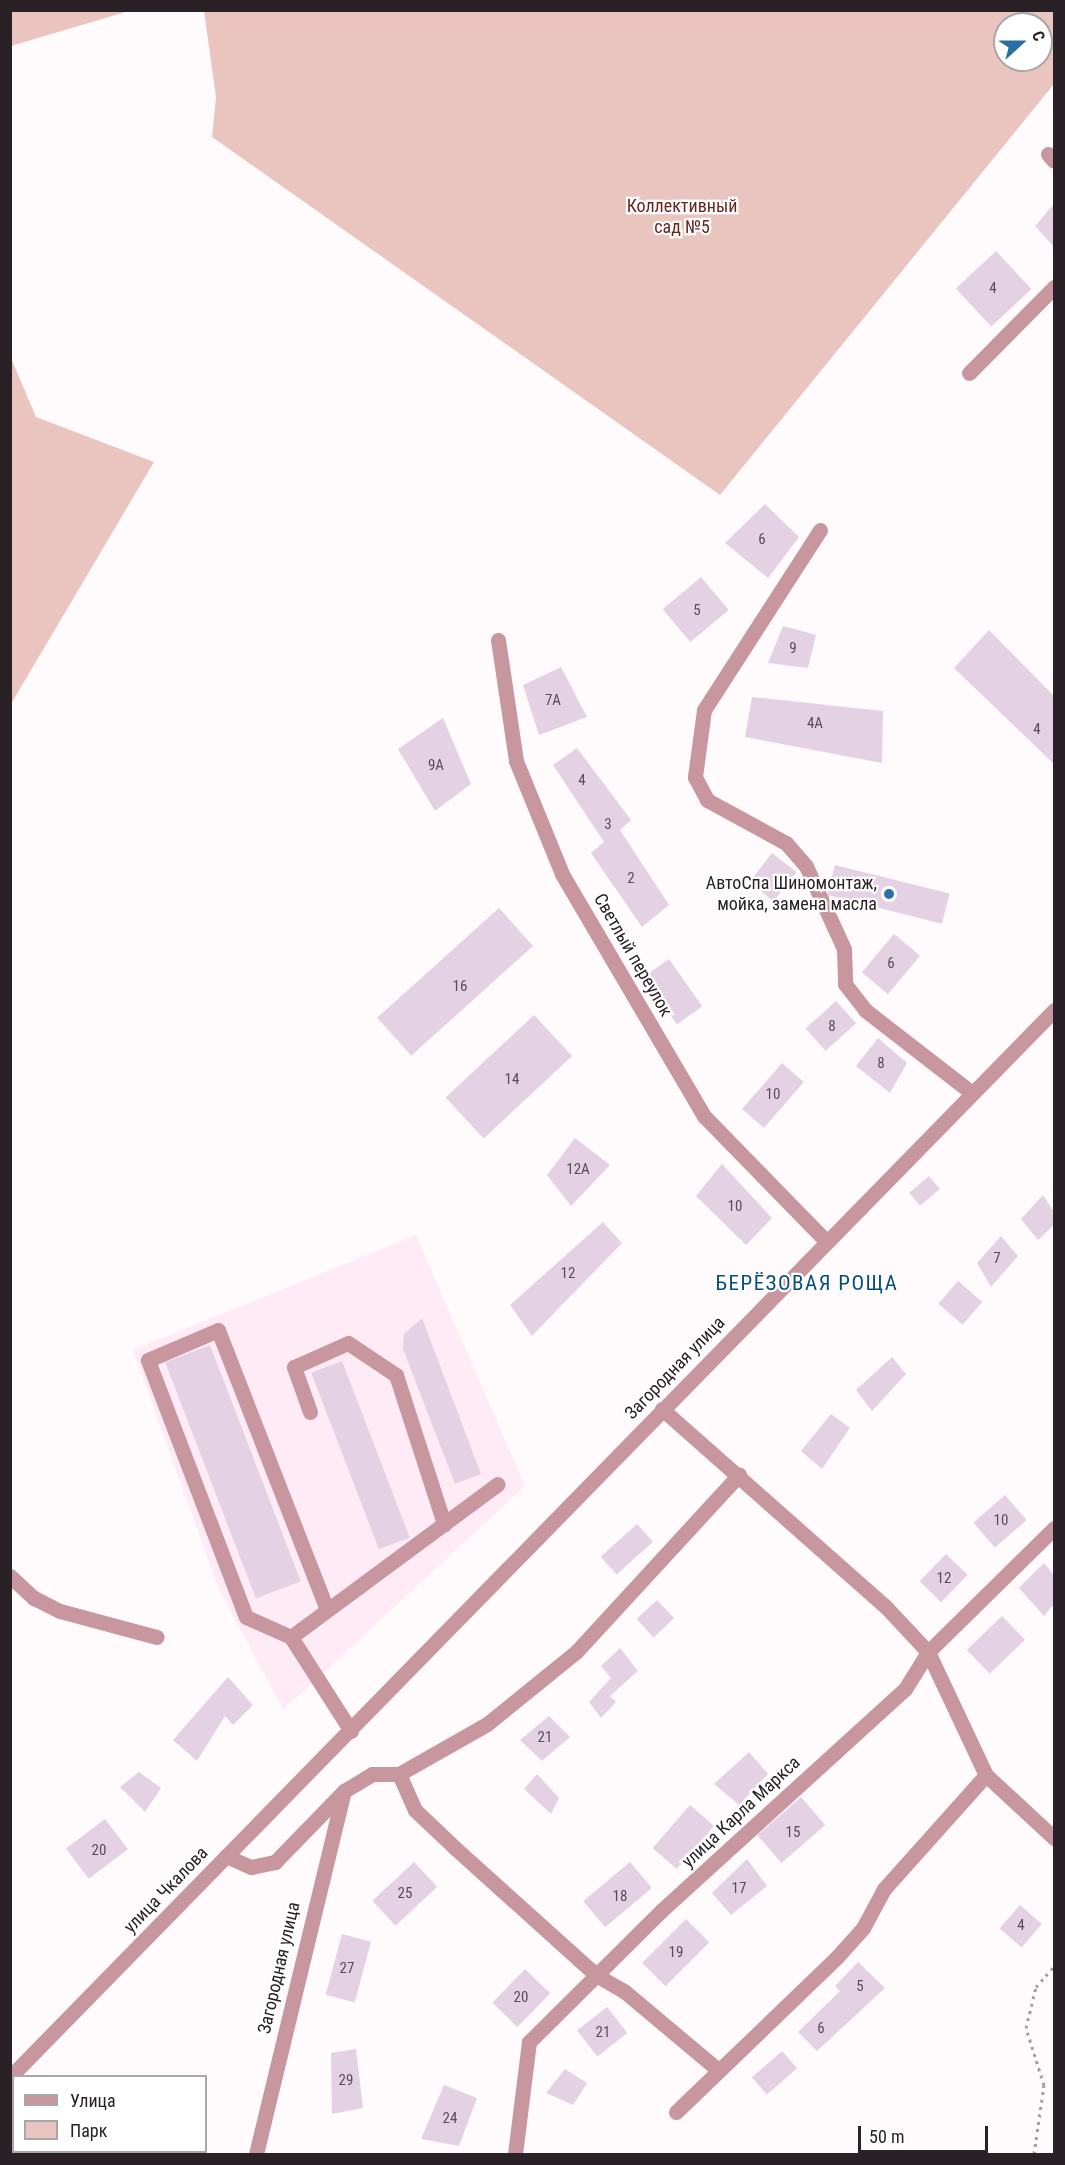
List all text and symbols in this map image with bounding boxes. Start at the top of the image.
north arrow [993,12,1053,72]
text: С [1028,28,1049,44]
park label: Коллективный сад №5 [627,196,737,238]
house number: 4 [989,280,997,298]
house number: 6 [758,531,766,549]
house number: 5 [693,602,701,620]
house number: 9 [789,640,797,658]
house number: 7А [545,692,561,710]
house number: 4А [807,715,823,733]
house number: 4 [1033,721,1041,739]
house number: 9А [428,757,444,775]
house number: 4 [578,772,586,790]
house number: 3 [604,816,612,834]
house number: 2 [627,870,635,888]
place label: АвтоСпа Шиномонтаж, мойка, замена масла [706,873,877,916]
marker: АвтоСпа Шиномонтаж, мойка, замена масла [882,887,896,901]
street label: Светлый переулок [589,890,677,1020]
house number: 6 [887,955,895,973]
house number: 16 [453,978,467,996]
house number: 8 [828,1018,836,1036]
house number: 8 [877,1055,885,1073]
house number: 14 [505,1071,519,1089]
house number: 10 [766,1086,780,1104]
house number: 12А [566,1161,590,1179]
house number: 10 [728,1198,742,1216]
house number: 7 [993,1250,1001,1268]
house number: 12 [561,1265,575,1283]
district label: БЕРЁЗОВАЯ РОЩА [716,1270,898,1296]
street label: Загородная улица [620,1312,730,1424]
house number: 10 [994,1512,1008,1530]
house number: 12 [937,1570,951,1588]
house number: 21 [538,1729,552,1747]
street label: улица Карла Маркса [677,1752,805,1872]
house number: 15 [786,1824,800,1842]
house number: 20 [92,1842,106,1860]
street label: улица Чкалова [119,1842,213,1938]
house number: 17 [732,1880,746,1898]
house number: 25 [398,1885,412,1903]
house number: 18 [613,1888,627,1906]
street label: Загородная улица [253,1900,305,2036]
house number: 4 [1017,1917,1025,1935]
house number: 19 [669,1944,683,1962]
house number: 27 [340,1960,354,1978]
house number: 5 [856,1978,864,1996]
house number: 20 [514,1989,528,2007]
house number: 6 [817,2020,825,2038]
house number: 21 [596,2024,610,2042]
house number: 29 [339,2072,353,2090]
legend [12,2075,207,2153]
text: Улица [70,2090,116,2111]
house number: 24 [443,2110,457,2128]
scale bar [861,2114,992,2152]
text: Парк [70,2120,107,2141]
text: 50 m [869,2126,904,2147]

